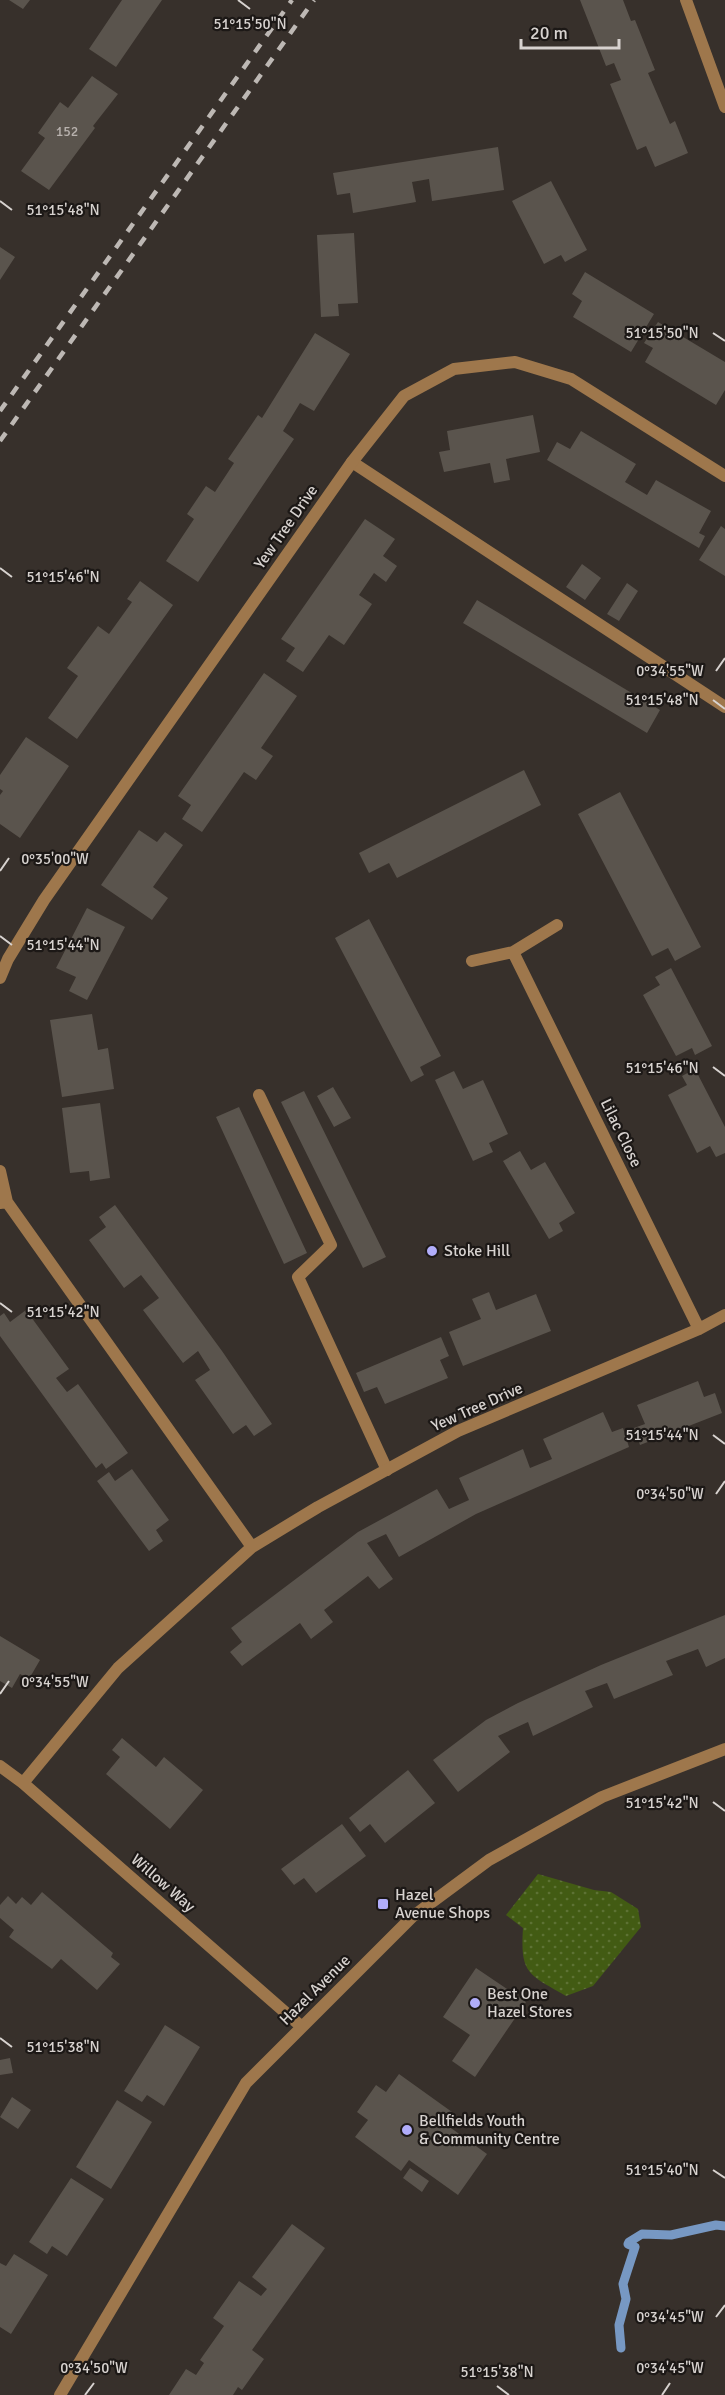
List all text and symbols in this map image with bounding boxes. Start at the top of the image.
scale bar [521,12,618,50]
text: 51°15'50"N [213,15,287,33]
text: 20 m [530,22,568,44]
house number: 152 [56,123,78,140]
text: 51°15'48"N [26,201,100,219]
text: 51°15'50"N [625,324,699,342]
street label: Yew Tree Drive [250,481,322,573]
text: 51°15'46"N [26,568,100,586]
text: 0°34'55"W [636,662,704,680]
text: 51°15'48"N [625,691,699,709]
text: 0°35'00"W [21,850,89,868]
text: 51°15'44"N [26,936,100,954]
text: 51°15'46"N [625,1059,699,1077]
street label: Lilac Close [596,1095,646,1171]
place label: Stoke Hill [444,1241,511,1261]
marker: Stoke Hill [425,1244,439,1258]
text: 51°15'42"N [26,1303,100,1321]
street label: Yew Tree Drive [428,1378,526,1436]
text: 51°15'44"N [625,1426,699,1444]
text: 0°34'50"W [636,1485,704,1503]
text: 0°34'55"W [21,1673,89,1691]
text: 51°15'42"N [625,1794,699,1812]
street label: Willow Way [127,1850,200,1917]
place label: Hazel Avenue Shops [395,1885,490,1923]
marker: Hazel Avenue Shops [376,1897,390,1911]
street label: Hazel Avenue [275,1950,355,2030]
place label: Best One Hazel Stores [487,1984,572,2022]
marker: Best One Hazel Stores [468,1996,482,2010]
text: 51°15'38"N [26,2038,100,2056]
place label: Bellfields Youth & Community Centre [419,2111,560,2149]
marker: Bellfields Youth & Community Centre [400,2123,414,2137]
text: 51°15'40"N [625,2161,699,2179]
text: 0°34'45"W [636,2308,704,2326]
text: 0°34'50"W [60,2359,128,2377]
text: 0°34'45"W [636,2359,704,2377]
text: 51°15'38"N [460,2363,534,2381]

